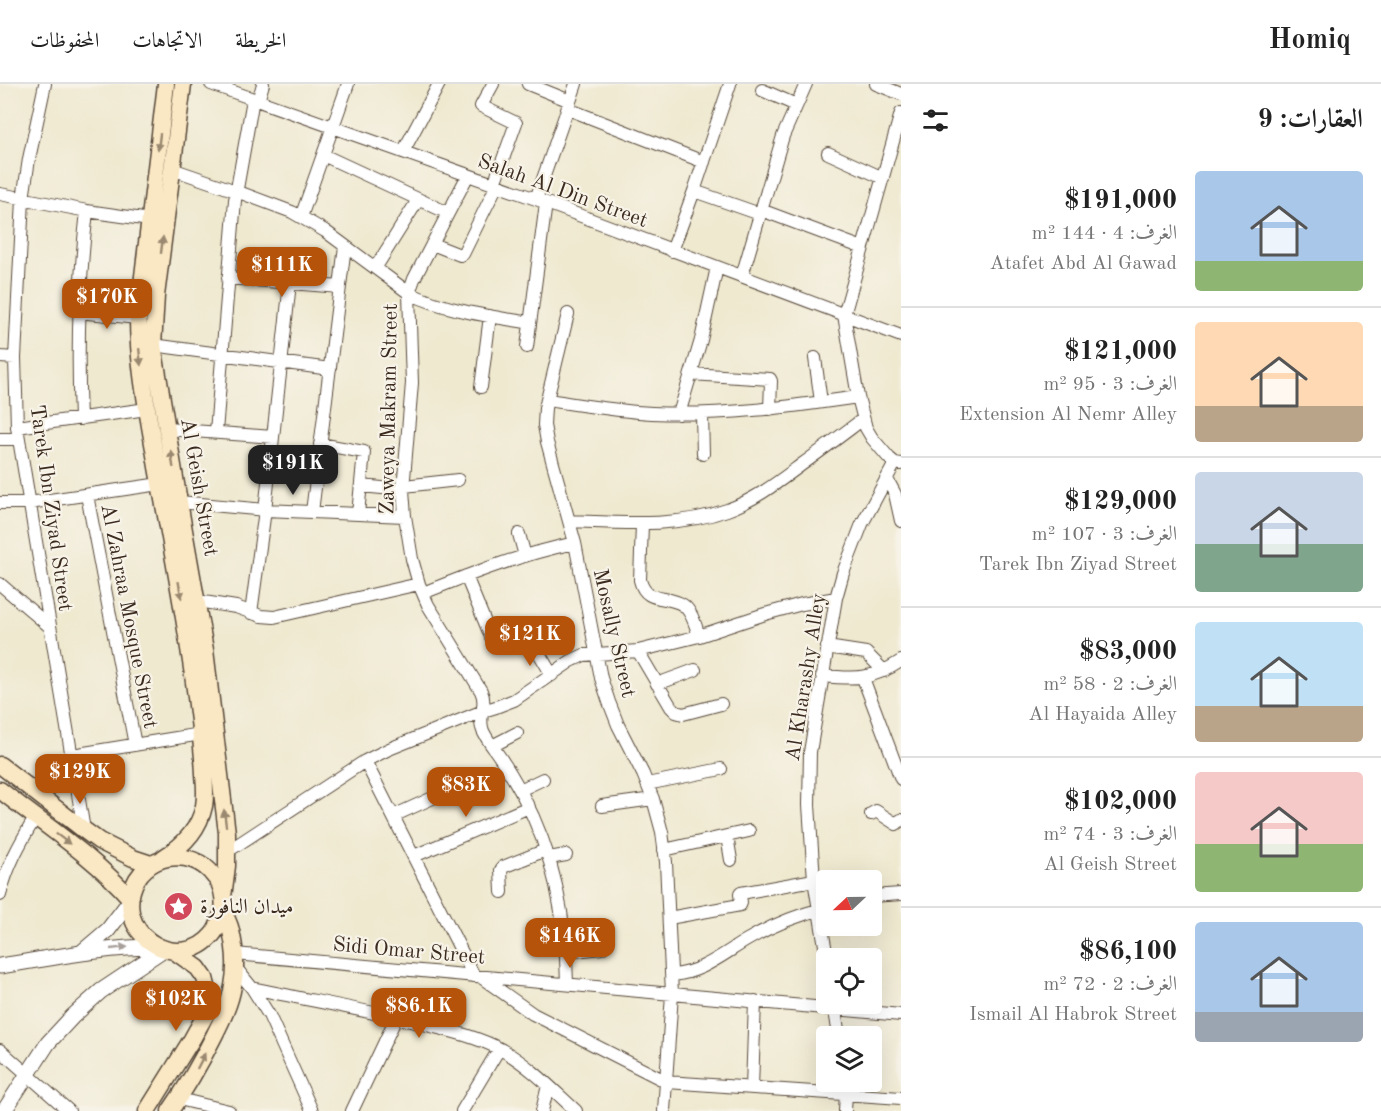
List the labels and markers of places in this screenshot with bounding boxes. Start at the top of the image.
pin: $111K [240,247,324,298]
pin: $170K [65,279,149,330]
pin: $191K [251,445,335,496]
pin: $121K [488,616,572,667]
pin: $129K [38,754,122,805]
pin: $83K [430,767,502,818]
place icon: ميدان النافورة [163,890,195,922]
place label: ميدان النافورة [200,897,293,919]
pin: $146K [528,918,612,969]
pin: $102K [134,981,218,1032]
pin: $86.1K [370,988,468,1039]

